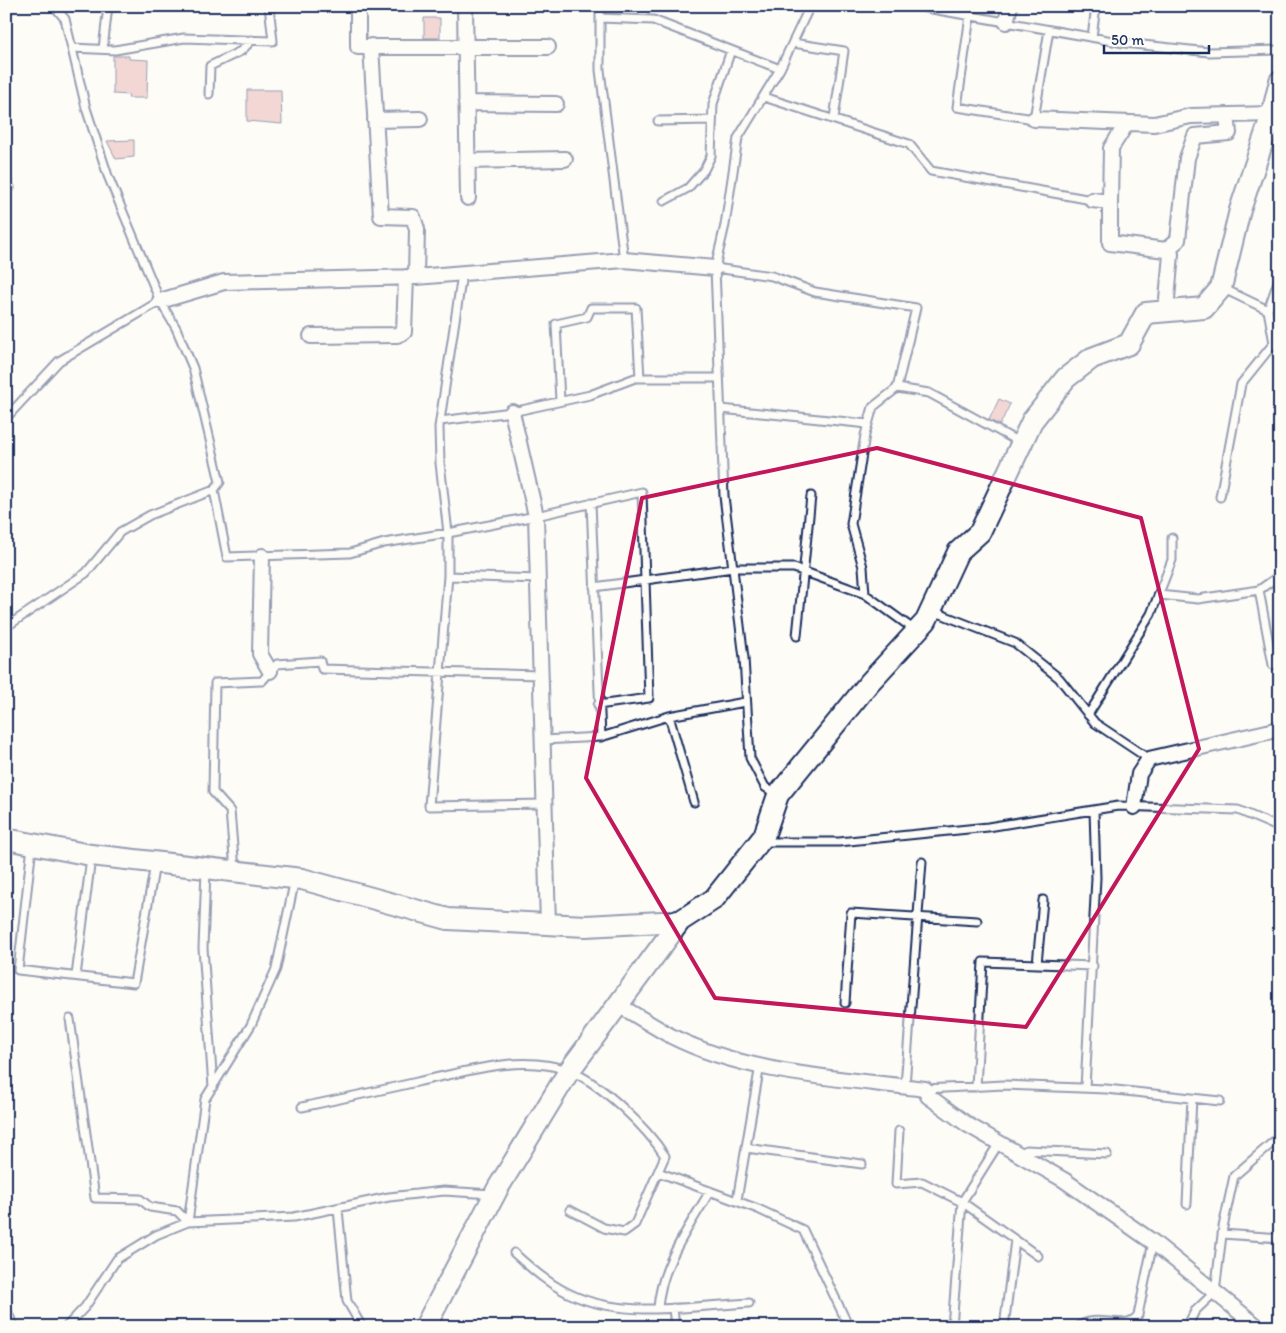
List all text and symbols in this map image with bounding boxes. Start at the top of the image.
scale bar [1104,22,1208,54]
text: 50 m [1111,31,1144,49]

